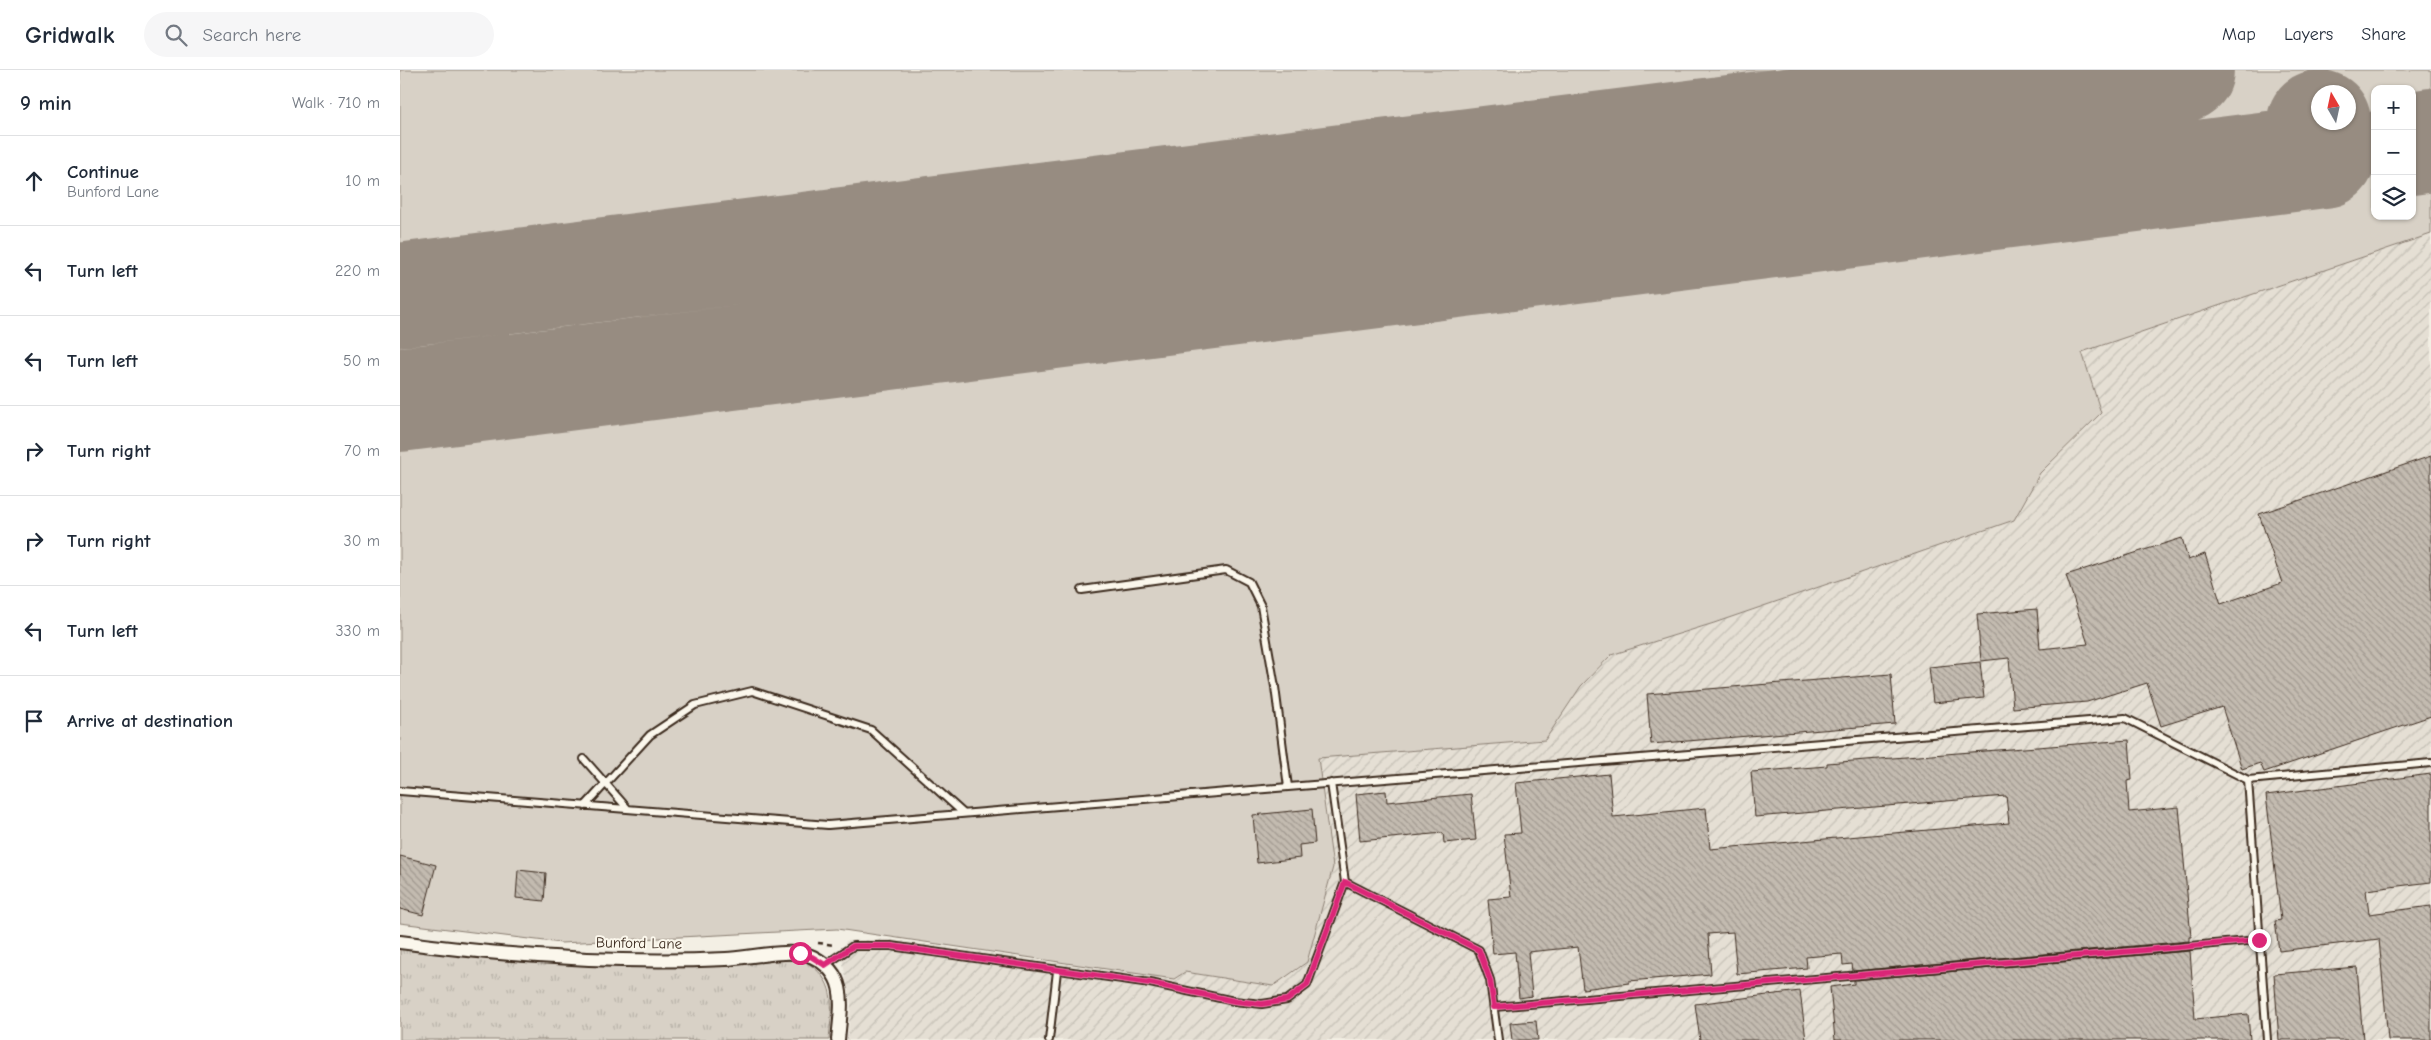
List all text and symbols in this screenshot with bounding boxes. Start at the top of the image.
search box [144,12,494,57]
text: Gridwalk [25,21,114,49]
icon: search [162,21,190,49]
text: Search here [202,24,301,46]
text: Map [2222,24,2256,45]
text: Layers [2284,24,2333,45]
text: Share [2361,24,2406,45]
north arrow [2311,85,2356,130]
map controls [2371,85,2416,220]
button: + [2371,85,2416,130]
text: 9 min [20,91,72,115]
text: Walk · 710 m [292,94,380,112]
button: − [2371,130,2416,175]
text: Continue [67,161,139,183]
icon: ahead [20,167,48,195]
text: 10 m [345,172,380,190]
button: layers [2371,175,2416,220]
text: Bunford Lane [67,183,159,201]
icon: left [20,257,48,285]
text: Turn left [67,260,138,282]
text: 220 m [335,262,380,280]
icon: left [20,347,48,375]
text: Turn left [67,350,138,372]
text: 50 m [343,352,380,370]
icon: right [20,437,48,465]
text: Turn right [67,440,151,462]
text: 70 m [344,442,380,460]
icon: right [20,527,48,555]
text: Turn right [67,530,151,552]
text: 30 m [344,532,380,550]
icon: left [20,617,48,645]
text: Turn left [67,620,138,642]
text: 330 m [335,622,380,640]
icon: arrive [20,707,48,735]
text: Arrive at destination [67,710,233,732]
route end [2248,929,2271,952]
street label: Bunford Lane [596,933,683,953]
route start [789,942,812,965]

